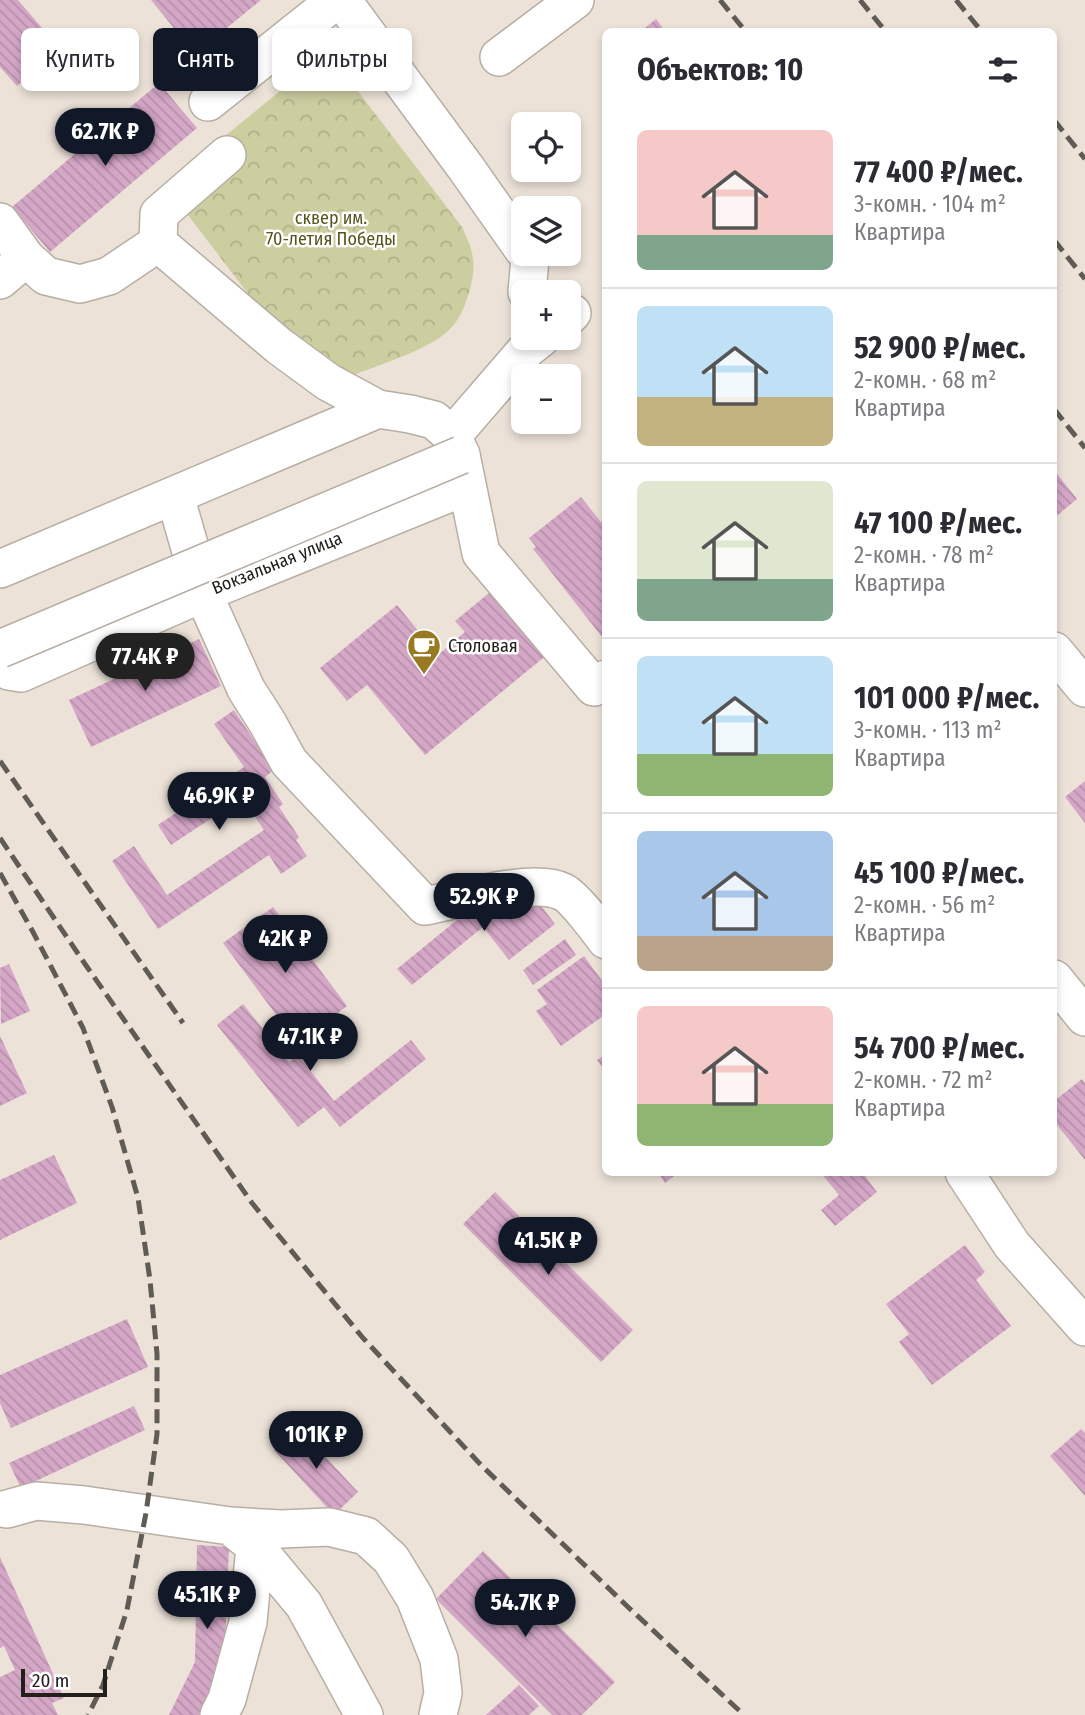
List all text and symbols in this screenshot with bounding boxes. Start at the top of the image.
chip: Купить [21,28,139,91]
chip: Снять [153,28,258,91]
chip: Фильтры [272,28,412,91]
icon: filters [984,51,1022,89]
text: Объектов: 10 [637,52,804,88]
pin: 62.7K ₽ [40,108,170,168]
map controls [511,112,581,434]
button: locate [511,112,581,182]
text: 62.7K ₽ [71,117,139,145]
text: 77 400 ₽/мес. [854,154,1023,190]
icon: home [693,158,777,242]
text: 3-комн. · 104 m² [854,190,1006,218]
button: layers [511,196,581,266]
park label: сквер им. 70-летия Победы [266,207,396,250]
text: Квартира [854,218,946,246]
button: + [511,280,581,350]
text: 52 900 ₽/мес. [854,330,1026,366]
icon: home [693,334,777,418]
button: − [511,364,581,434]
text: 2-комн. · 68 m² [854,366,996,394]
text: Квартира [854,394,946,422]
text: 47 100 ₽/мес. [854,505,1022,541]
icon: home [693,509,777,593]
street label: Вокзальная улица [209,527,346,599]
text: 2-комн. · 78 m² [854,541,994,569]
text: Квартира [854,569,946,597]
cafe icon: Столовая [405,627,443,676]
pin: 77.4K ₽ [80,634,210,693]
place label: Столовая [448,635,518,657]
text: 77.4K ₽ [112,642,178,670]
text: 101 000 ₽/мес. [854,680,1039,716]
icon: home [693,684,777,768]
text: 3-комн. · 113 m² [854,716,1002,744]
text: Квартира [854,744,946,772]
pin: 46.9K ₽ [154,772,284,832]
text: 46.9K ₽ [183,781,255,809]
text: 45 100 ₽/мес. [854,855,1024,891]
icon: home [693,859,777,943]
pin: 52.9K ₽ [419,874,549,933]
text: 52.9K ₽ [450,882,518,910]
text: 2-комн. · 56 m² [854,891,995,919]
pin: 42K ₽ [236,916,334,975]
text: Квартира [854,919,946,947]
text: 42K ₽ [259,924,311,952]
pin: 47.1K ₽ [245,1014,375,1073]
text: 47.1K ₽ [278,1022,342,1050]
text: 54 700 ₽/мес. [854,1030,1025,1066]
icon: home [693,1034,777,1118]
text: 2-комн. · 72 m² [854,1066,993,1094]
text: Квартира [854,1094,946,1122]
pin: 41.5K ₽ [483,1218,613,1277]
text: 41.5K ₽ [514,1226,582,1254]
pin: 101K ₽ [259,1412,373,1471]
text: 101K ₽ [285,1420,347,1448]
pin: 45.1K ₽ [142,1572,272,1631]
text: 45.1K ₽ [174,1580,240,1608]
pin: 54.7K ₽ [460,1580,590,1639]
text: 54.7K ₽ [491,1588,559,1616]
scale bar [21,1666,107,1698]
text: 20 m [32,1669,69,1692]

